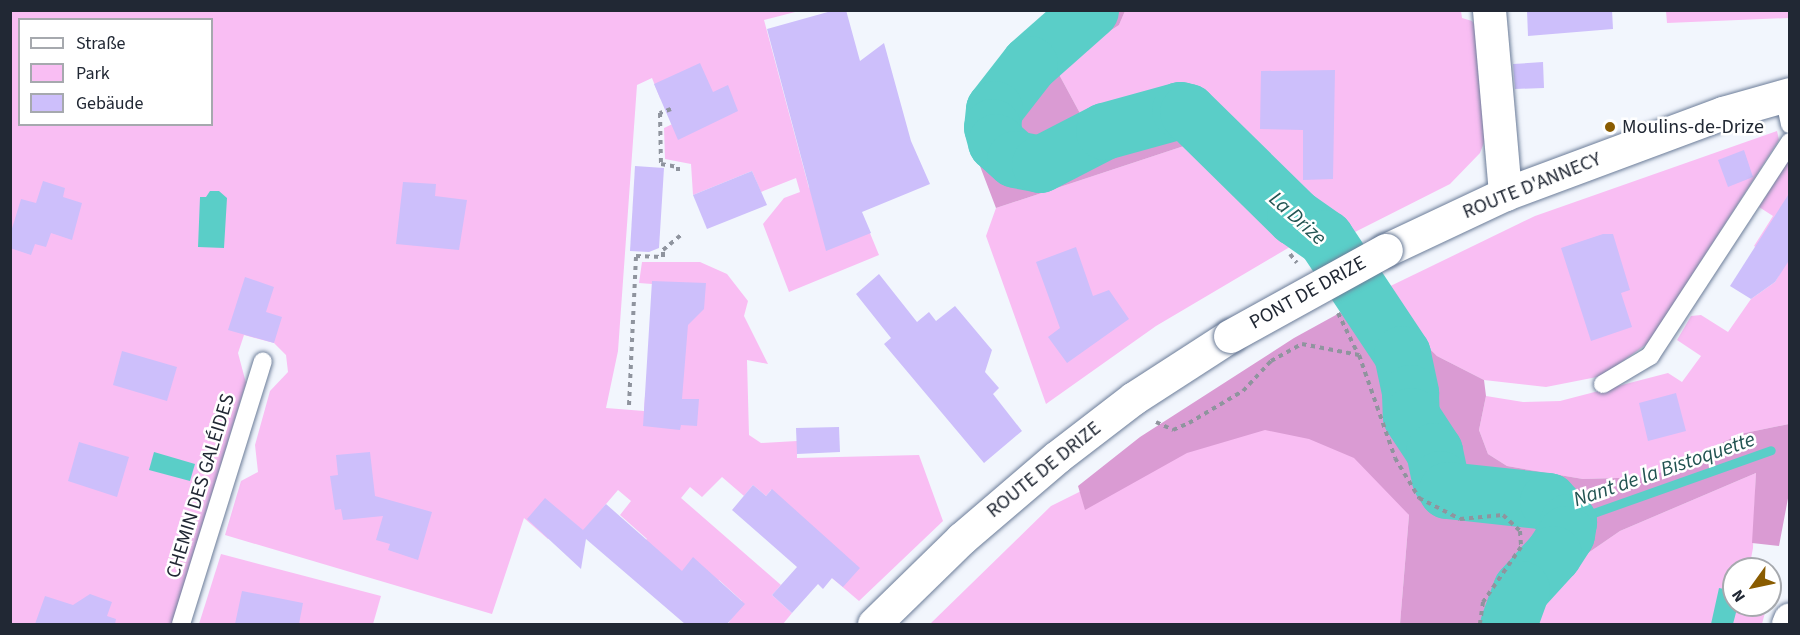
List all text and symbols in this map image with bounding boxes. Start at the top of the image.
legend [18,18,213,126]
text: Straße [76,31,125,56]
text: Park [76,61,110,86]
text: Gebäude [76,91,144,116]
place label: Moulins-de-Drize [1622,115,1764,139]
marker: Moulins-de-Drize [1603,120,1617,134]
street label: ROUTE D'ANNECY [1459,147,1605,225]
water label: La Drize [1264,186,1332,250]
street label: PONT DE DRIZE [1246,251,1370,335]
street label: CHEMIN DES GALÉIDES [162,391,240,581]
street label: ROUTE DE DRIZE [982,417,1106,523]
water label: Nant de la Bistoquette [1570,426,1758,512]
north arrow [1722,557,1782,617]
text: N [1726,585,1751,606]

